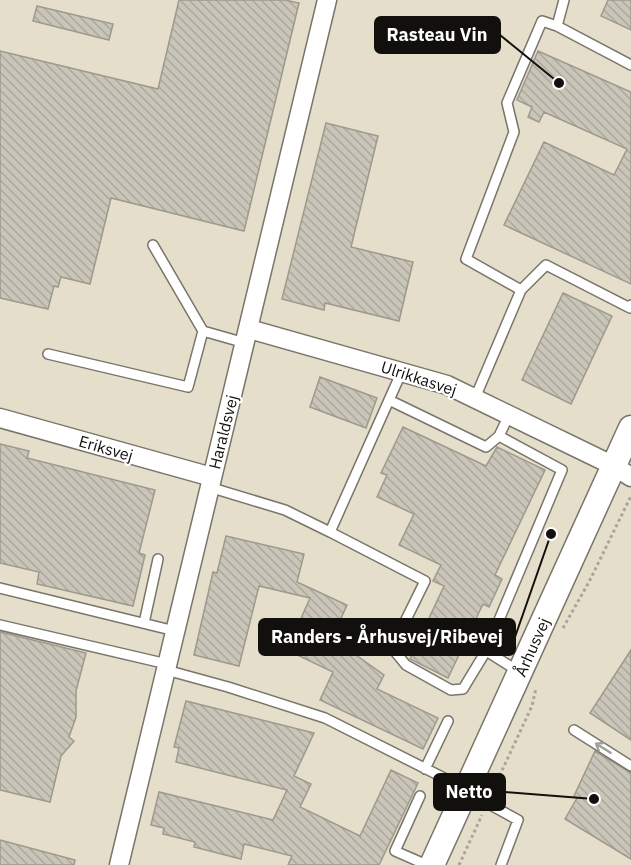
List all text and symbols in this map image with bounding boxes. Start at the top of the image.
callout: Rasteau Vin [375,17,500,53]
text: Rasteau Vin [387,23,487,46]
street label: Ulrikkasvej [379,356,459,400]
street label: Haraldsvej [204,393,242,471]
street label: Eriksvej [77,431,135,465]
street label: Århusvej [509,614,554,680]
callout: Randers - Århusvej/Ribevej [259,619,515,655]
text: Randers - Århusvej/Ribevej [271,623,503,648]
one-way arrow [595,741,612,753]
callout: Netto [434,774,505,810]
text: Netto [446,780,492,803]

